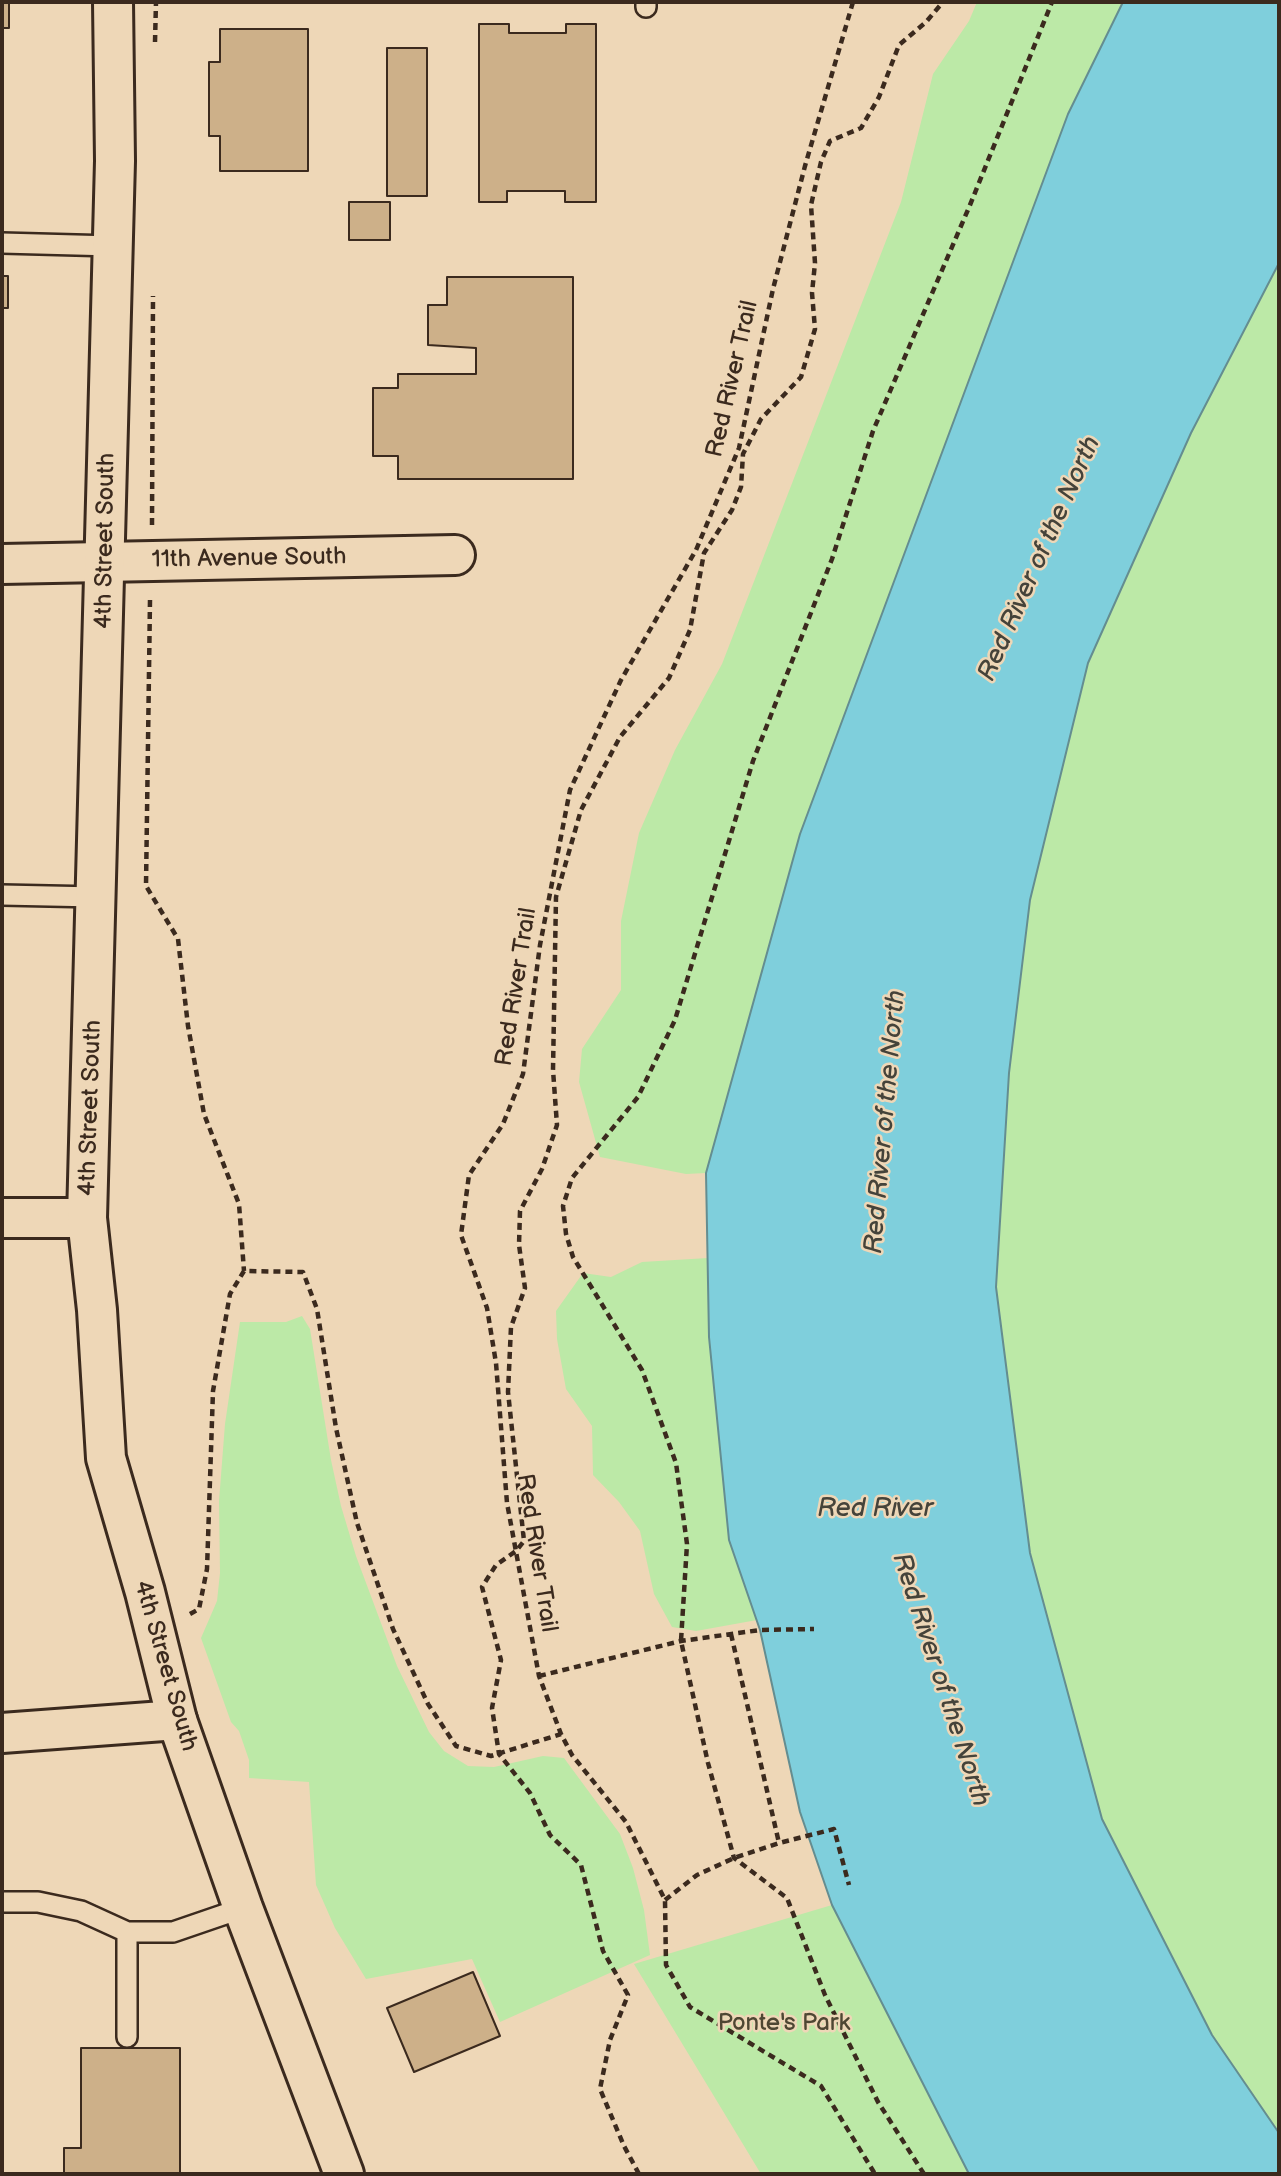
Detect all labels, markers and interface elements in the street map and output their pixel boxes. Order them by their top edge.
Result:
street label: Red River Trail [701,298,765,460]
water label: Red River of the North [972,432,1108,686]
street label: 4th Street South [90,453,122,629]
street label: 11th Avenue South [151,543,347,575]
street label: Red River Trail [490,906,544,1068]
water label: Red River of the North [859,989,913,1255]
street label: 4th Street South [74,1020,108,1196]
street label: Red River Trail [509,1472,563,1634]
water label: Red River [817,1493,933,1525]
water label: Red River of the North [884,1549,996,1811]
street label: 4th Street South [127,1577,203,1755]
park label: Ponte's Park [718,2010,850,2038]

